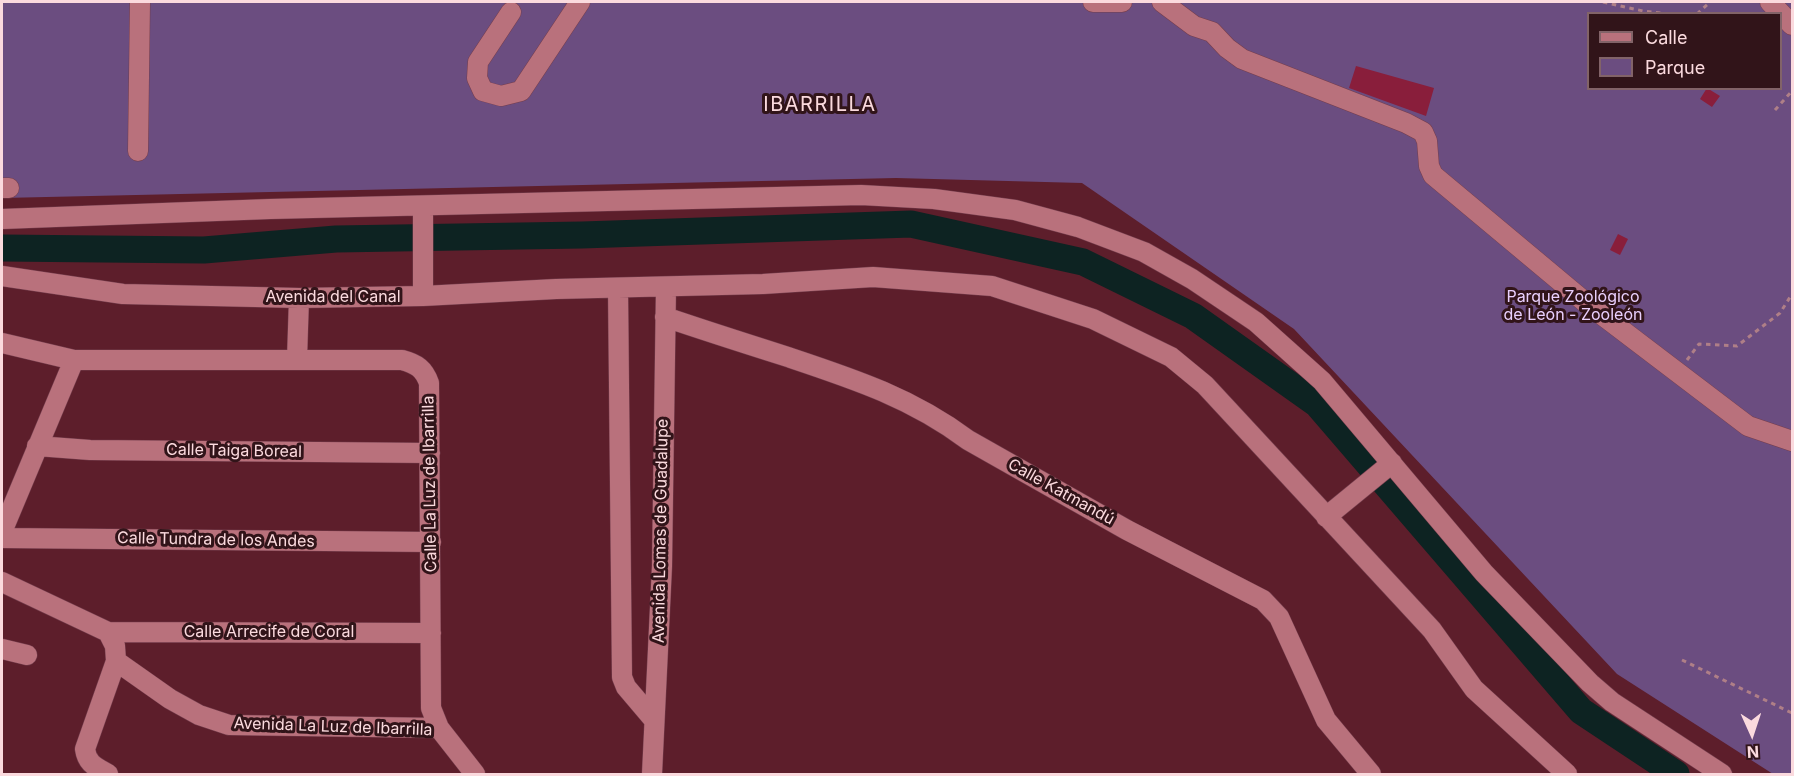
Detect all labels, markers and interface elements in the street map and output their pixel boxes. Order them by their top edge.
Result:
legend [1587,12,1782,90]
text: Calle [1645,27,1687,48]
text: Parque [1645,57,1705,78]
district label: IBARRILLA [763,93,877,117]
street label: Avenida del Canal [265,287,401,307]
park label: Parque Zoológico de León - Zooleón [1504,287,1642,325]
street label: Calle La Luz de Ibarrilla [419,396,441,572]
street label: Avenida Lomas de Guadalupe [649,419,673,643]
street label: Calle Taiga Boreal [166,440,302,462]
street label: Calle Katmandú [1004,455,1118,529]
street label: Calle Tundra de los Andes [117,529,315,551]
street label: Calle Arrecife de Coral [184,622,354,642]
north arrow [1722,704,1782,764]
street label: Avenida La Luz de Ibarrilla [233,714,433,740]
text: N [1746,742,1760,762]

